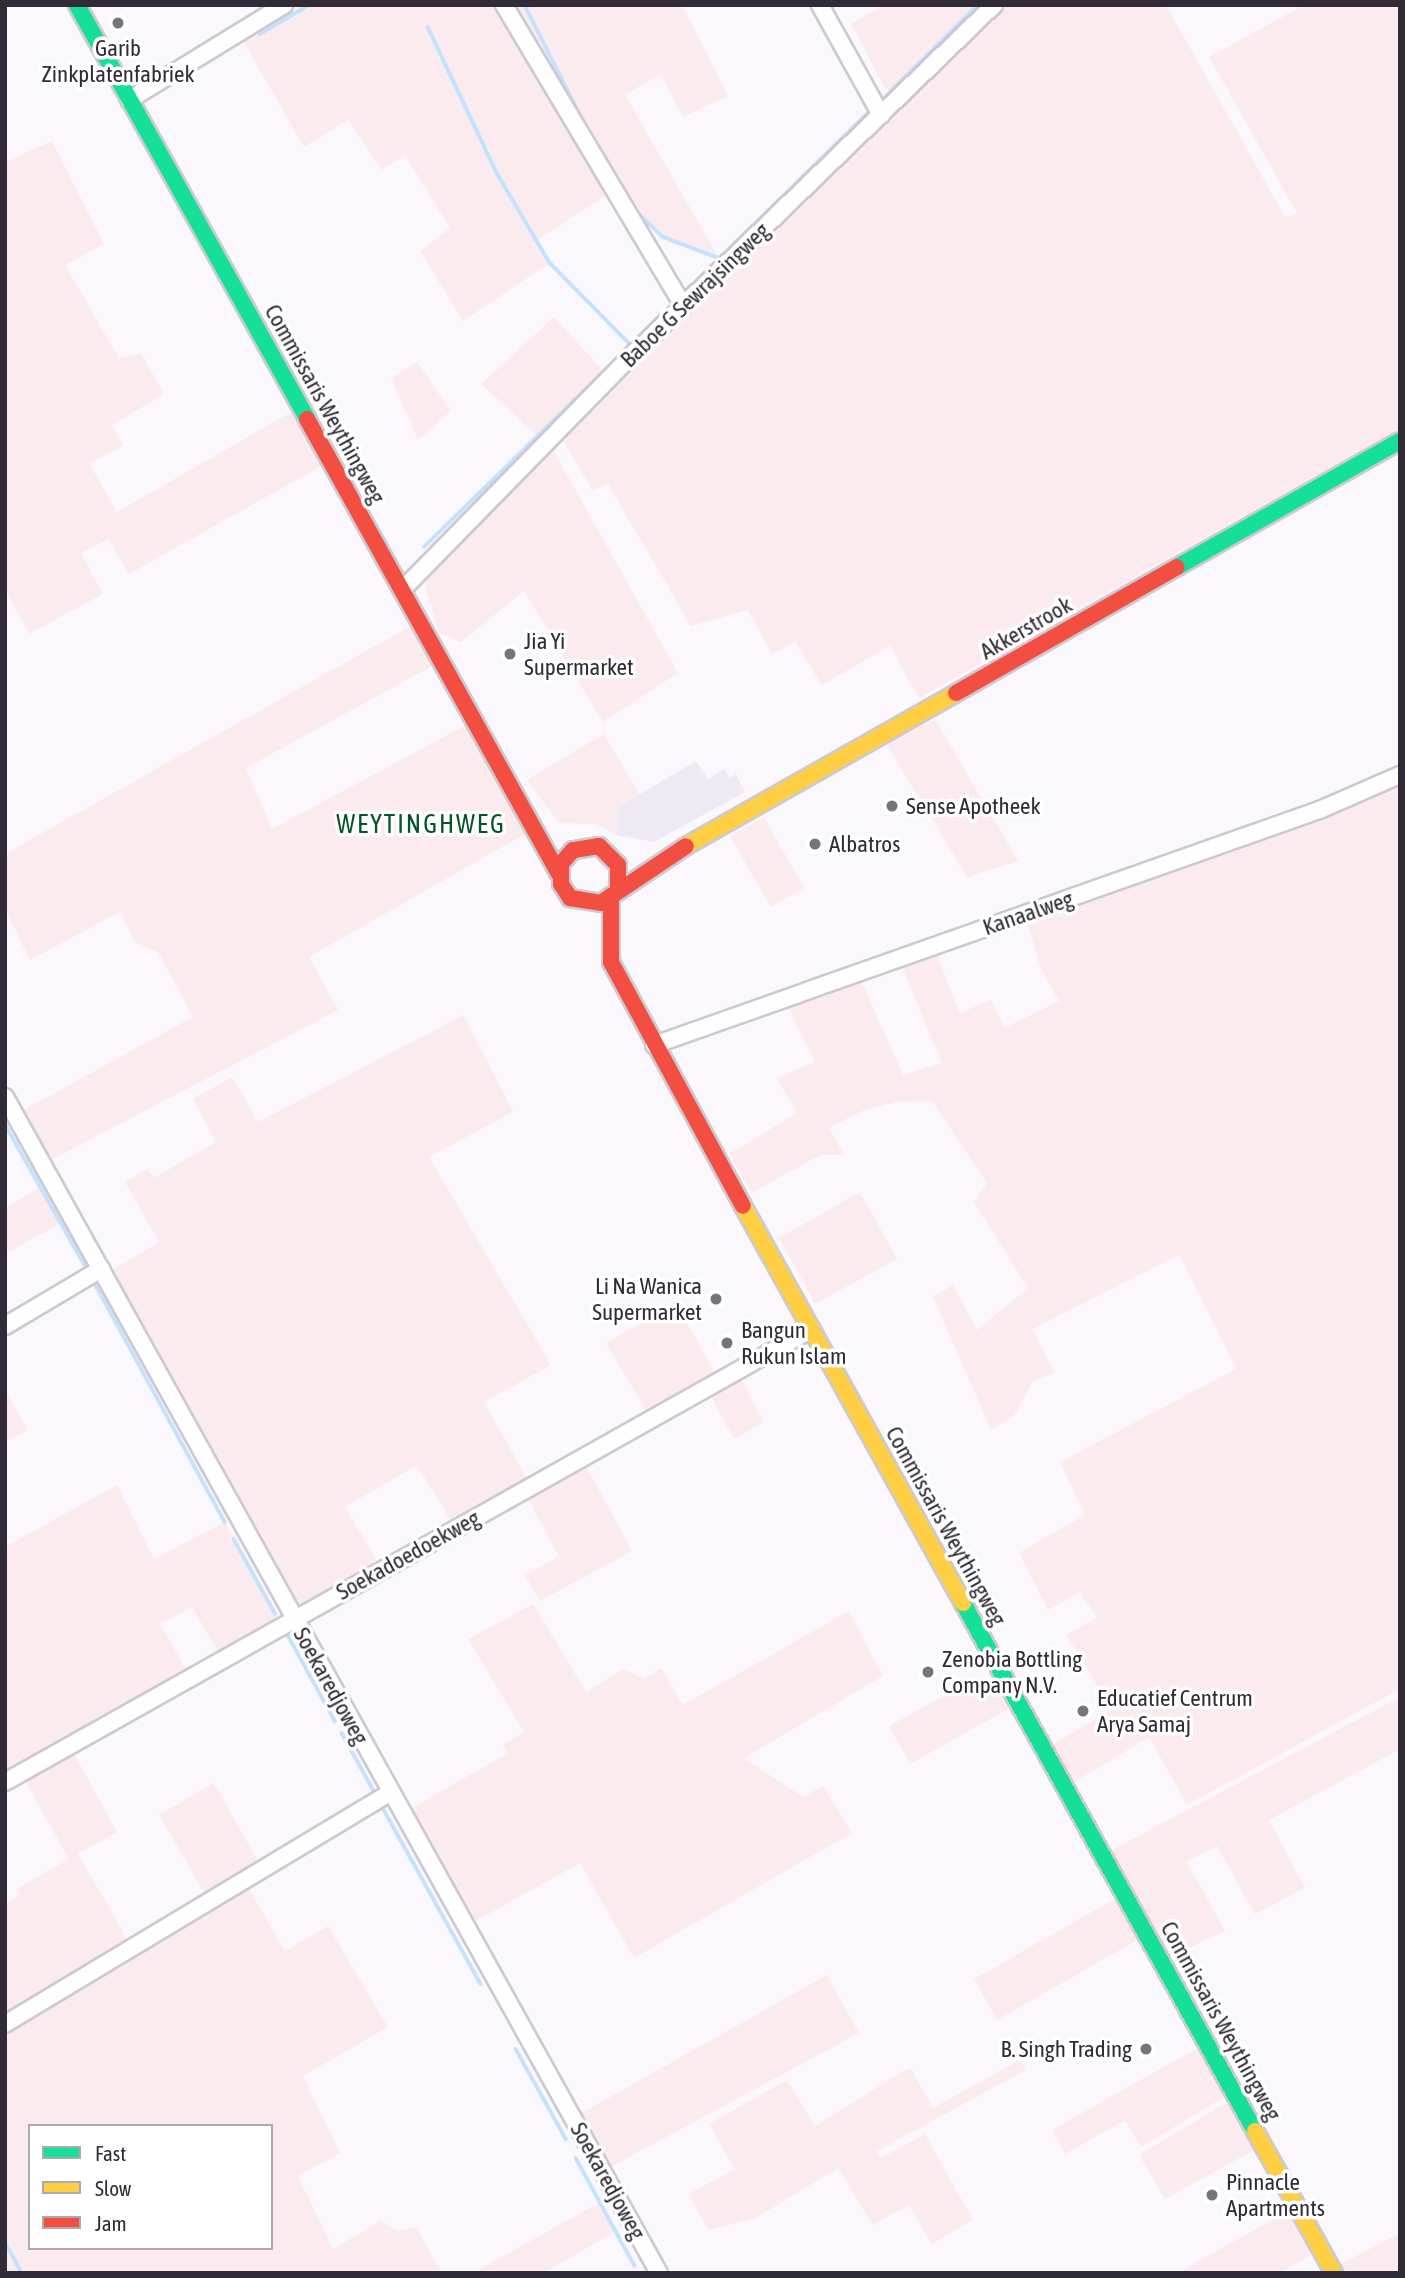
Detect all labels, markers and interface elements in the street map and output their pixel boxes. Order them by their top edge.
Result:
marker: Garib Zinkplatenfabriek [110,15,126,31]
place label: Garib Zinkplatenfabriek [41,34,195,88]
street label: Baboe G Sewrajsingweg [615,217,775,373]
street label: Commissaris Weythingweg [259,300,391,508]
street label: Akkerstrook [975,591,1077,665]
place label: Jia Yi Supermarket [524,627,634,681]
marker: Jia Yi Supermarket [502,646,518,662]
place label: Sense Apotheek [906,792,1041,820]
marker: Sense Apotheek [884,798,900,814]
district label: WEYTINGHWEG [338,809,504,841]
place label: Albatros [829,830,900,858]
marker: Albatros [807,836,823,852]
street label: Kanaalweg [979,885,1077,941]
place label: Li Na Wanica Supermarket [592,1272,702,1326]
marker: Li Na Wanica Supermarket [708,1291,724,1307]
place label: Bangun Rukun Islam [741,1316,846,1370]
marker: Bangun Rukun Islam [719,1335,735,1351]
street label: Commissaris Weythingweg [880,1422,1012,1630]
street label: Soekadoedoekweg [331,1504,485,1606]
street label: Soekaredjoweg [288,1623,374,1749]
place label: Zenobia Bottling Company N.V. [942,1645,1082,1699]
marker: Zenobia Bottling Company N.V. [920,1664,936,1680]
place label: Educatief Centrum Arya Samaj [1097,1684,1253,1738]
marker: Educatief Centrum Arya Samaj [1075,1703,1091,1719]
street label: Commissaris Weythingweg [1155,1917,1287,2125]
place label: B. Singh Trading [1001,2035,1132,2063]
marker: B. Singh Trading [1138,2041,1154,2057]
street label: Soekaredjoweg [565,2118,651,2244]
legend [28,2124,273,2250]
text: Fast [95,2141,126,2165]
place label: Pinnacle Apartments [1226,2168,1325,2222]
text: Slow [95,2176,131,2200]
marker: Pinnacle Apartments [1204,2187,1220,2203]
text: Jam [95,2211,127,2235]

